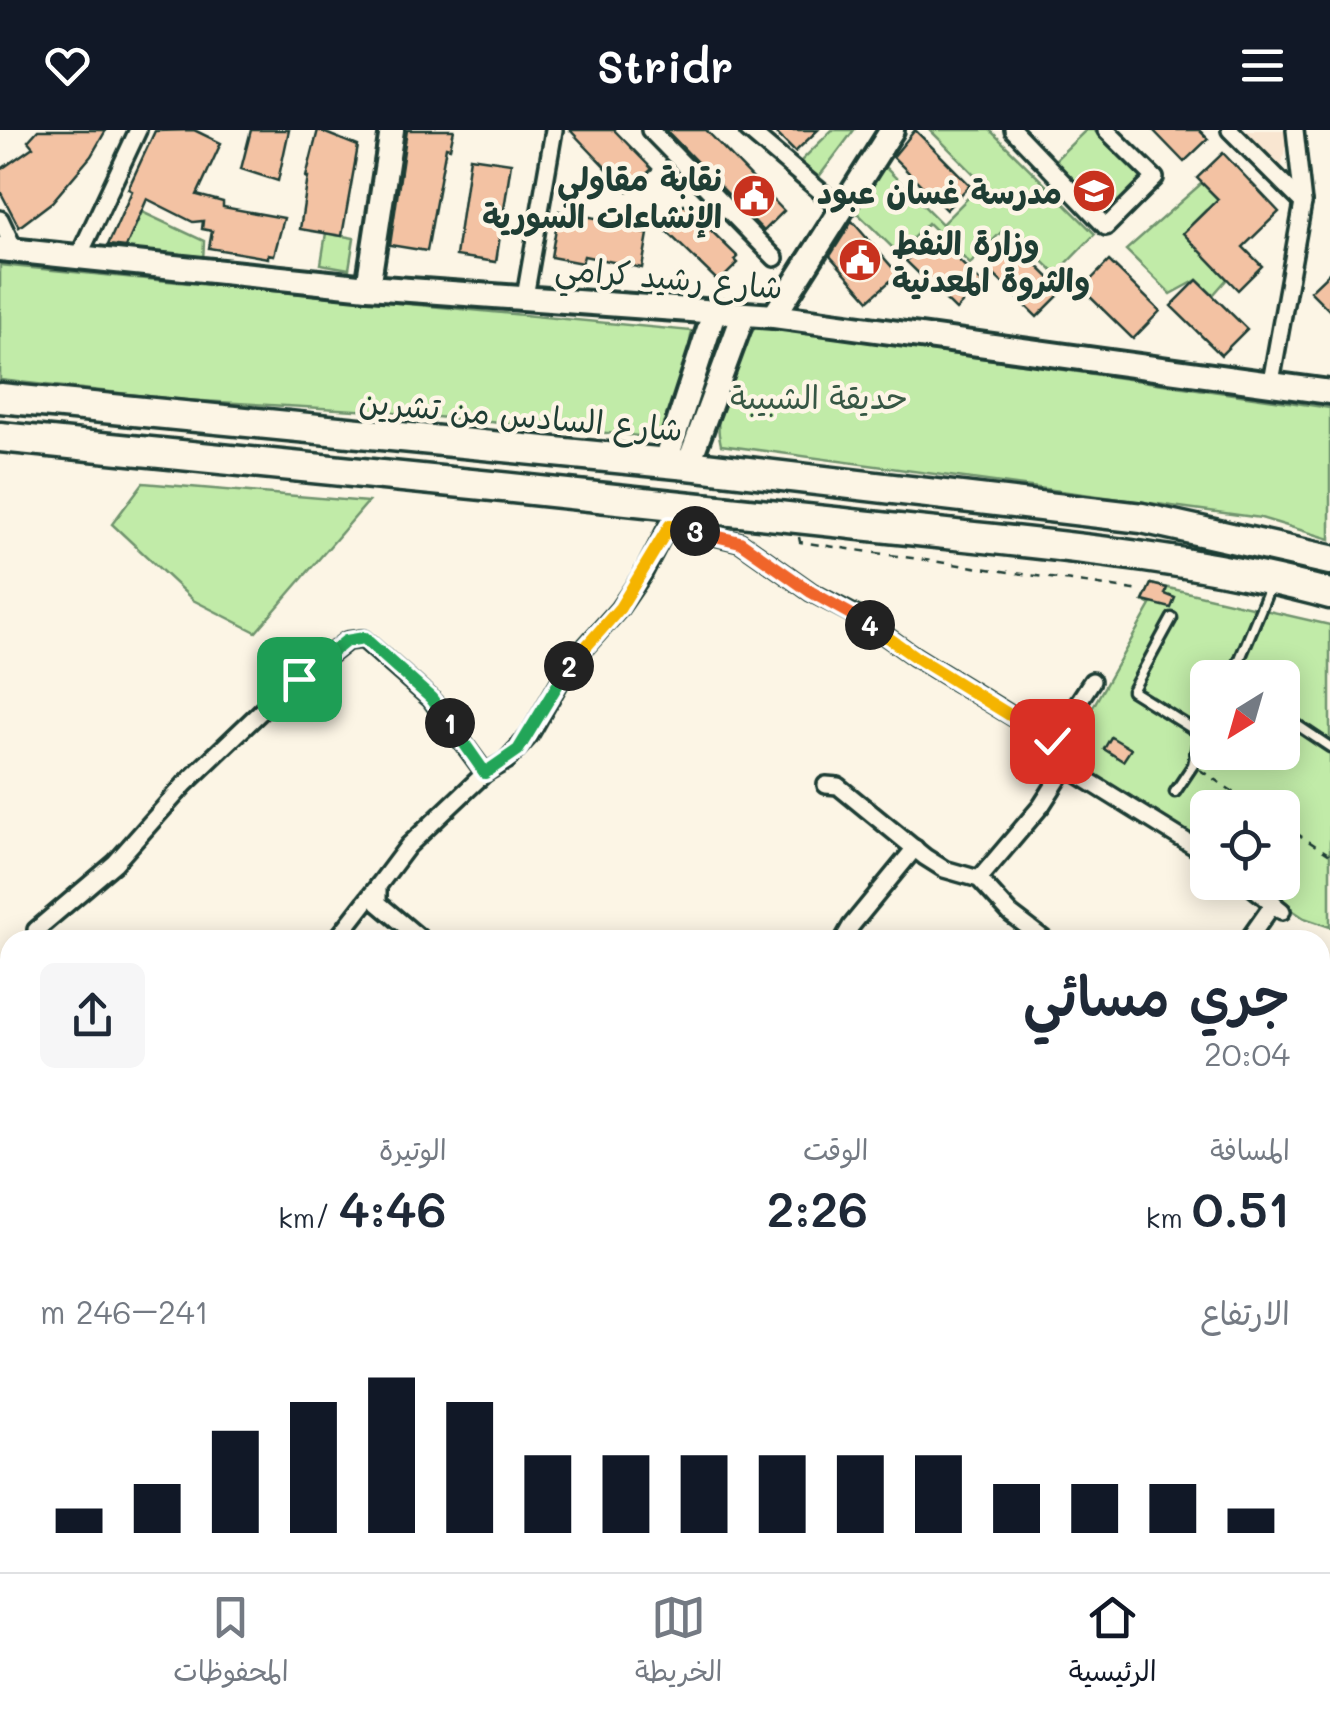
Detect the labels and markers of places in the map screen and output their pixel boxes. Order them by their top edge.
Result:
place label: نقابة مقاولي الإنشاءات السورية [482,157,722,239]
school or university icon: مدرسة غسان عبود [1071,168,1117,214]
place label: مدرسة غسان عبود [817,170,1062,213]
public building icon: نقابة مقاولي الإنشاءات السورية [731,173,777,219]
place label: وزارة النفط والثروة المعدنية [892,221,1090,302]
public building icon: وزارة النفط والثروة المعدنية [837,237,883,283]
pin: 3 [670,506,720,556]
pin: 4 [845,600,895,650]
pin [257,637,342,722]
pin: 2 [544,641,594,691]
pin: 1 [425,698,475,748]
pin [1010,699,1095,784]

